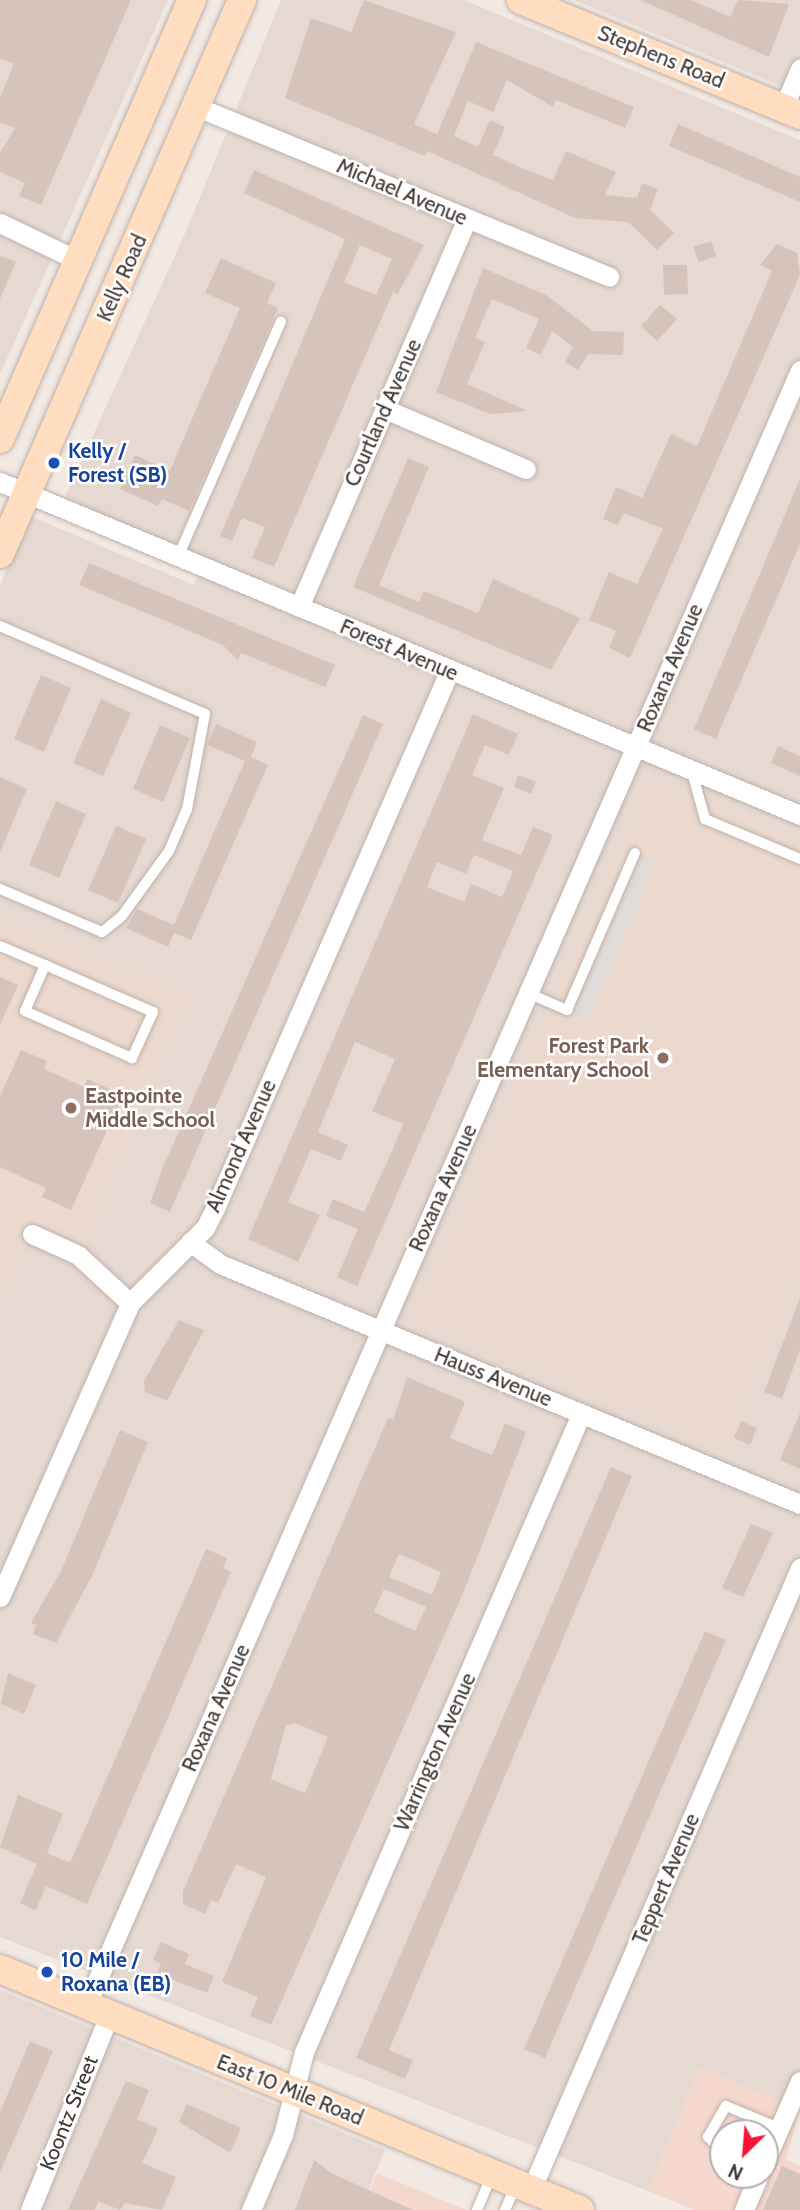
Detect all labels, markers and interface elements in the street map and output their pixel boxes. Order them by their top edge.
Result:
street label: Stephens Road [594,20,728,94]
street label: Michael Avenue [333,153,471,231]
street label: Kelly Road [92,231,152,325]
street label: Courtland Avenue [339,335,427,491]
place label: Kelly / Forest (SB) [68,438,167,488]
marker: Kelly / Forest (SB) [46,455,62,471]
street label: Roxana Avenue [632,600,708,736]
street label: Forest Avenue [336,614,462,686]
place label: Forest Park Elementary School [477,1033,649,1083]
marker: Forest Park Elementary School [655,1050,671,1066]
street label: Almond Avenue [201,1076,281,1216]
place label: Eastpointe Middle School [85,1083,215,1133]
marker: Eastpointe Middle School [63,1100,79,1116]
street label: Roxana Avenue [404,1121,482,1255]
street label: Hauss Avenue [431,1342,555,1412]
street label: Roxana Avenue [177,1641,255,1775]
street label: Warrington Avenue [389,1669,481,1835]
street label: Teppert Avenue [627,1810,705,1948]
place label: 10 Mile / Roxana (EB) [61,1947,171,1997]
marker: 10 Mile / Roxana (EB) [39,1964,55,1980]
street label: East 10 Mile Road [213,2049,367,2131]
street label: Koontz Street [35,2052,103,2174]
north arrow [709,2119,779,2189]
text: N [725,2158,747,2185]

